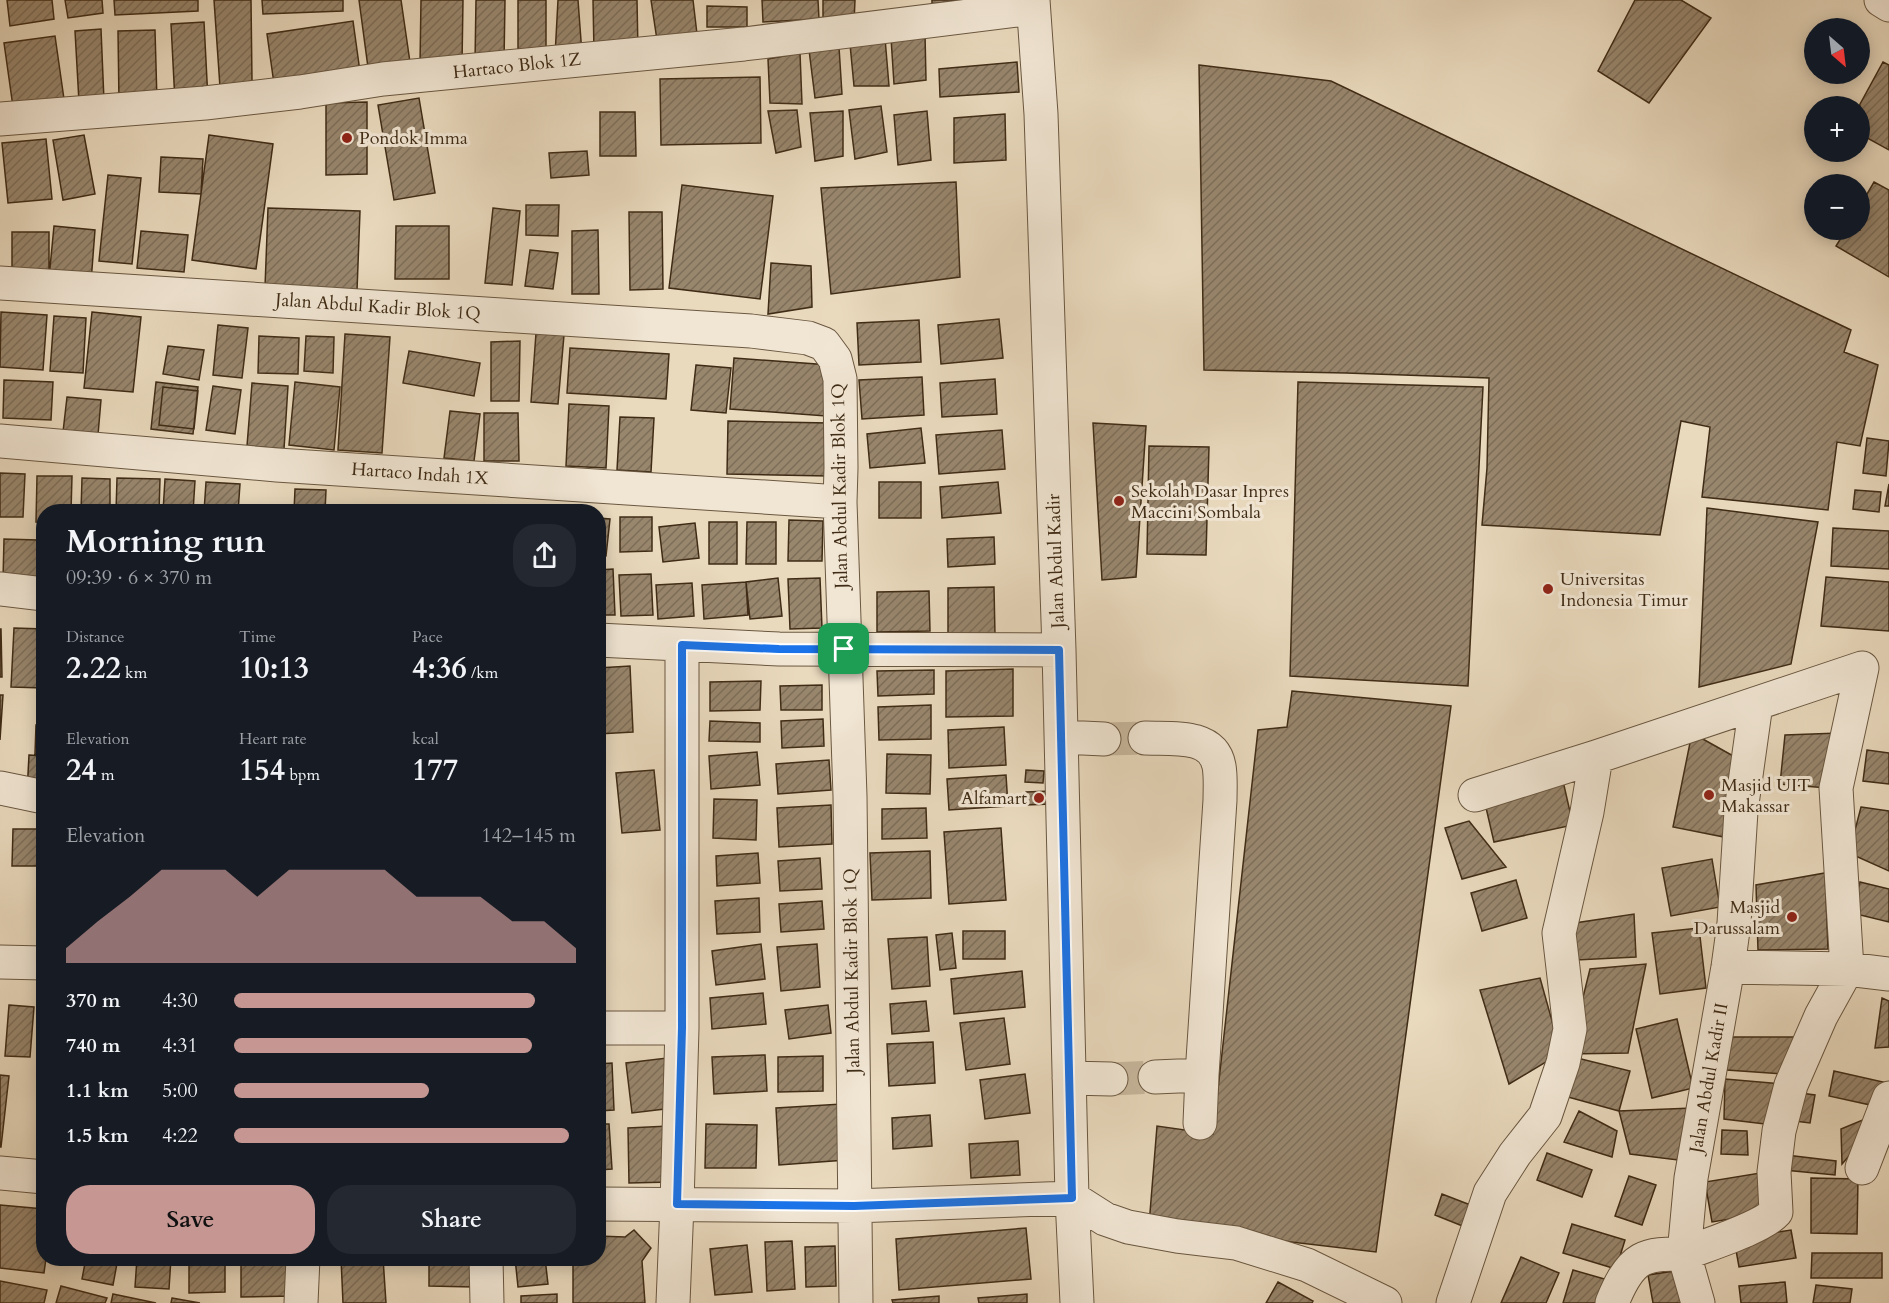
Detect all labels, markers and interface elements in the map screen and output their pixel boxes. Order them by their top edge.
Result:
north arrow [1804,18,1870,84]
map controls [1804,18,1870,240]
street label: Hartaco Blok 1Z [452,47,582,85]
button: + [1804,96,1870,162]
place label: Pondok Imma [359,126,468,151]
marker: Pondok Imma [340,131,354,145]
button: − [1804,174,1870,240]
street label: Jalan Abdul Kadir Blok 1Q [272,287,481,327]
street label: Jalan Abdul Kadir Blok 1Q [826,383,854,592]
street label: Hartaco Indah 1X [351,457,490,491]
place label: Sekolah Dasar Inpres Maccini Sombala [1131,479,1289,525]
street label: Jalan Abdul Kadir [1041,493,1071,632]
marker: Sekolah Dasar Inpres Maccini Sombala [1112,494,1126,508]
text: Morning run [66,519,266,564]
button: share [513,524,576,587]
text: 09:39 · 6 × 370 m [66,564,212,591]
place label: Universitas Indonesia Timur [1560,567,1688,613]
marker: Universitas Indonesia Timur [1541,582,1555,596]
pin [818,623,869,674]
text: Distance [66,626,124,648]
text: Time [239,626,276,648]
text: Pace [412,626,443,648]
icon: arrive [827,632,860,665]
text: 2.22 [66,648,121,689]
text: 10:13 [239,648,309,689]
text: 4:36 [412,648,467,689]
text: km [121,662,147,684]
text: /km [467,662,498,684]
text: Elevation [66,728,130,750]
text: Heart rate [239,728,307,750]
text: kcal [412,728,439,750]
text: 24 [66,750,97,791]
text: 154 [239,750,285,791]
text: 177 [412,750,458,791]
text: m [97,764,115,786]
text: bpm [285,764,320,786]
place label: Masjid UIT Makassar [1721,773,1810,819]
place label: Alfamart [961,786,1027,811]
marker: Masjid UIT Makassar [1702,788,1716,802]
marker: Alfamart [1032,791,1046,805]
text: Elevation [66,822,145,849]
text: 142–145 m [481,822,576,849]
street label: Jalan Abdul Kadir Blok 1Q [838,868,866,1077]
place label: Masjid Darussalam [1694,895,1781,941]
marker: Masjid Darussalam [1785,910,1799,924]
text: 370 m [66,987,121,1014]
text: 4:30 [162,987,198,1014]
street label: Jalan Abdul Kadir II [1683,1001,1735,1158]
text: 740 m [66,1032,121,1059]
text: 4:31 [162,1032,198,1059]
text: 1.1 km [66,1077,129,1104]
text: 5:00 [162,1077,198,1104]
text: 1.5 km [66,1122,129,1149]
text: 4:22 [162,1122,198,1149]
button: Save [66,1185,315,1254]
button: Share [327,1185,576,1254]

